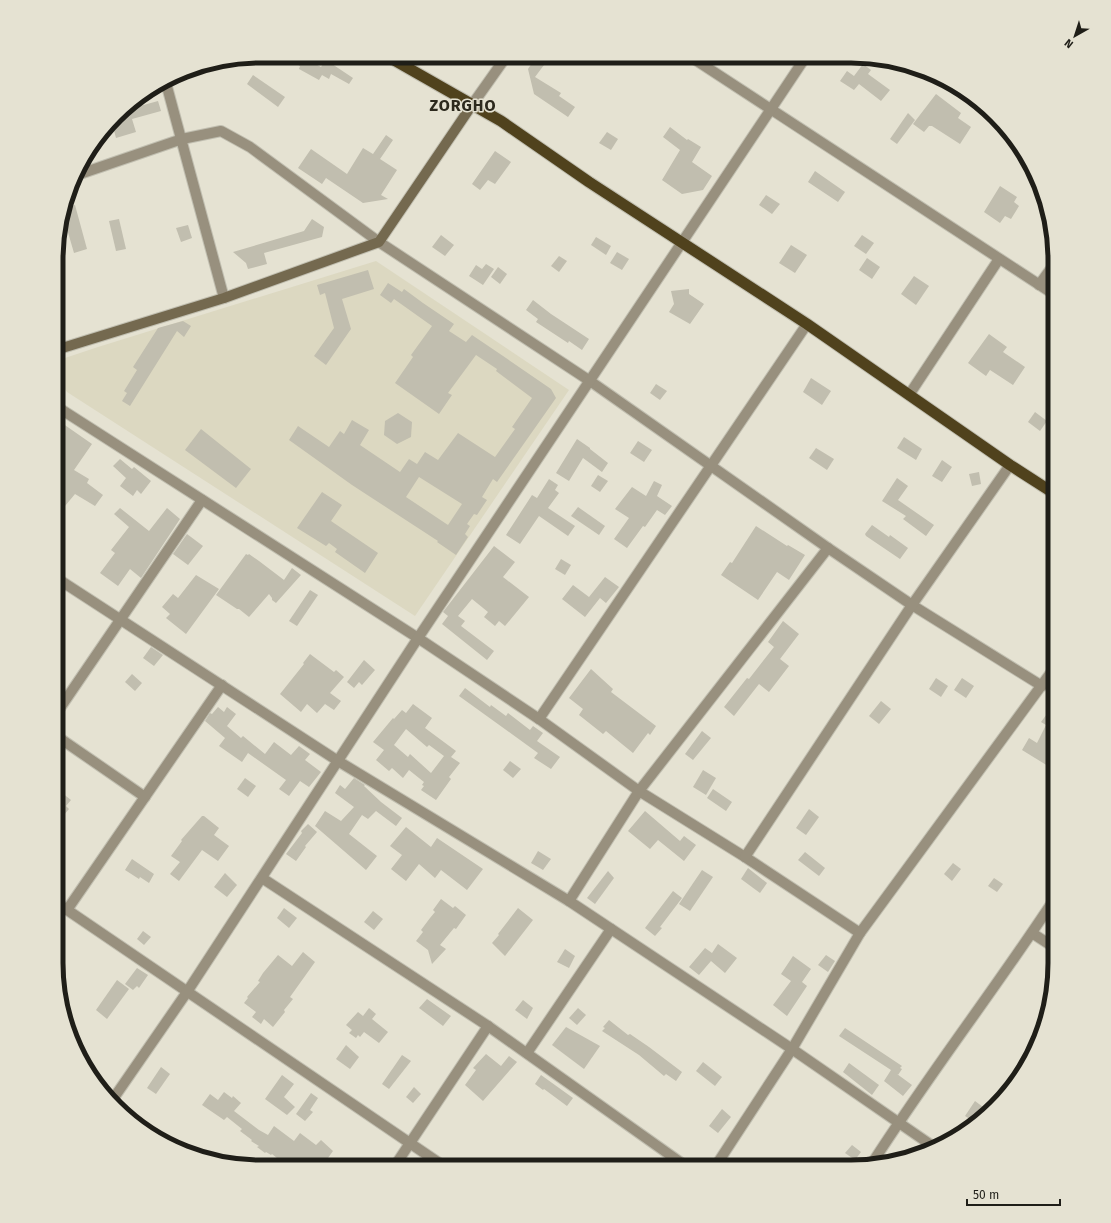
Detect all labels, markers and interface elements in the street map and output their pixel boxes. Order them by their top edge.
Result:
north arrow [1055,16,1095,56]
text: N [1062,36,1076,51]
district label: ZORGHO [429,96,497,115]
scale bar [967,1181,1060,1207]
text: 50 m [973,1188,999,1202]

